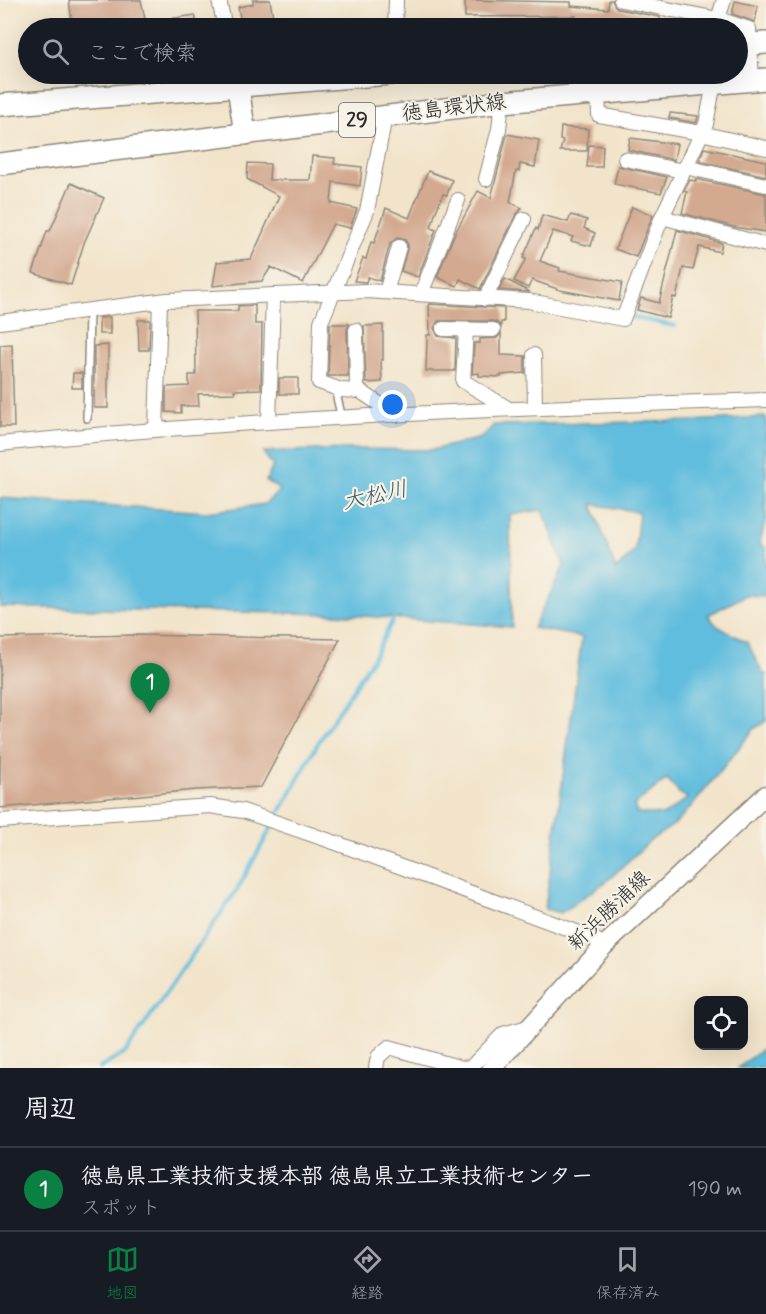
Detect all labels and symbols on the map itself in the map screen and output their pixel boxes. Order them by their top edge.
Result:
street label: 徳島環状線 [400,88,508,128]
road number: 29 [339,103,375,137]
your location [378,390,407,419]
water label: 大松川 [340,475,410,517]
pin: 1 [130,664,170,713]
street label: 新浜勝浦線 [562,864,656,958]

